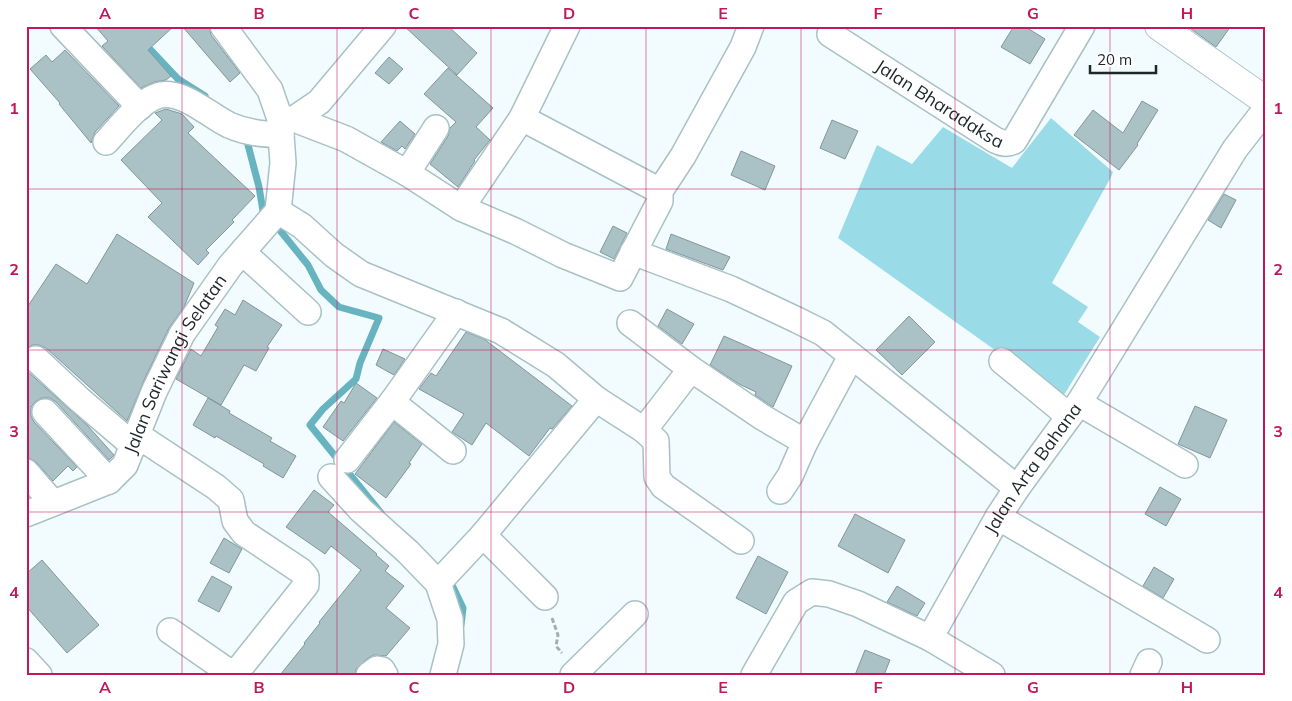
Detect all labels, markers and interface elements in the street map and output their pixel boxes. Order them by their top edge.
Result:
text: A [99,3,111,23]
text: B [253,3,265,23]
text: C [409,3,420,23]
text: D [563,3,575,23]
text: E [718,3,728,23]
text: F [873,3,883,23]
text: G [1027,3,1039,23]
text: H [1181,3,1193,23]
scale bar [1090,42,1156,74]
text: 20 m [1097,50,1132,69]
street label: Jalan Bharadaksa [871,54,1007,153]
text: 1 [9,98,19,118]
text: 1 [1273,98,1283,118]
text: 2 [9,259,19,279]
text: 2 [1273,259,1283,279]
street label: Jalan Sariwangi Selatan [119,270,232,457]
street label: Jalan Arta Bahana [979,398,1086,538]
text: 3 [9,421,19,441]
text: 3 [1273,421,1283,441]
text: 4 [9,582,19,602]
text: 4 [1273,582,1283,602]
text: A [99,677,111,697]
text: B [253,677,265,697]
text: C [409,677,420,697]
text: D [563,677,575,697]
text: E [718,677,728,697]
text: F [873,677,883,697]
text: G [1027,677,1039,697]
text: H [1181,677,1193,697]

